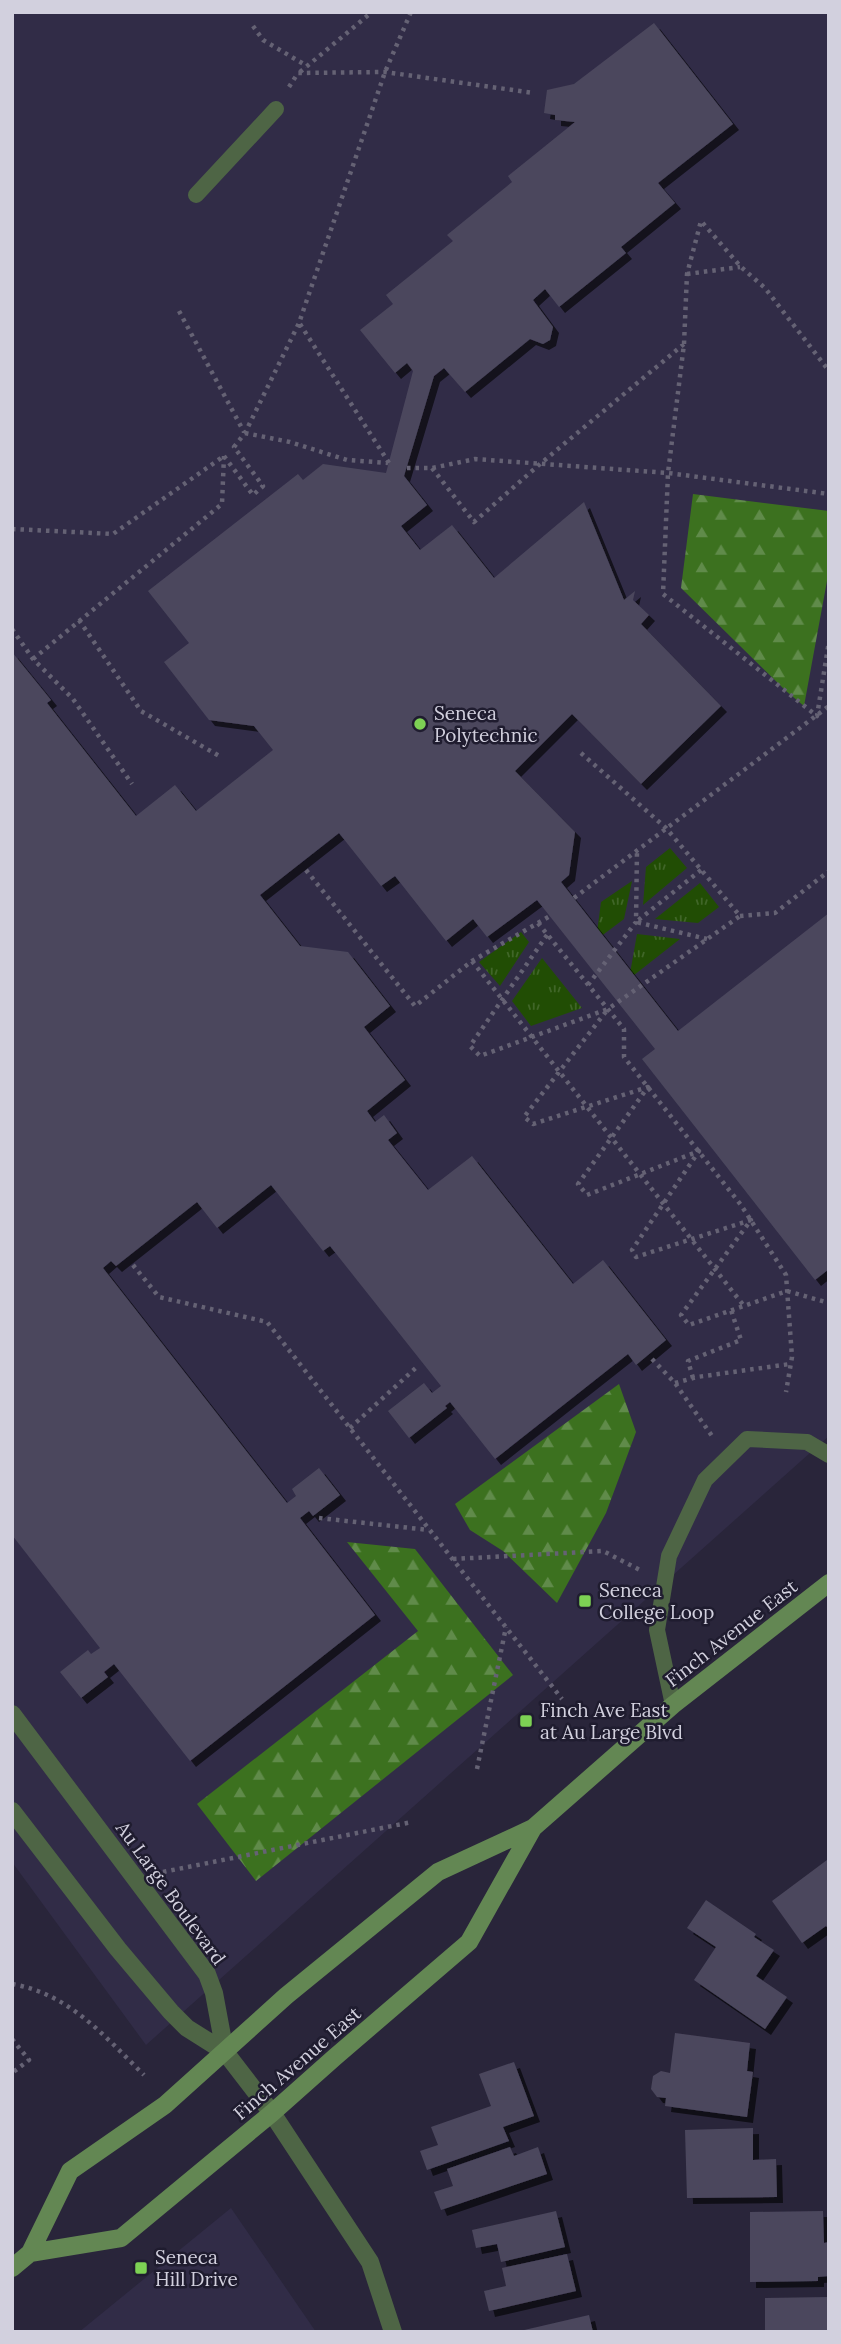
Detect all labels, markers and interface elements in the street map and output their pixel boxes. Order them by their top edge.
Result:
place label: Seneca Polytechnic [434,701,538,747]
marker: Seneca Polytechnic [412,716,428,732]
street label: Finch Avenue East [660,1574,802,1692]
place label: Seneca College Loop [599,1578,714,1624]
marker: Seneca College Loop [577,1593,593,1609]
place label: Finch Ave East at Au Large Blvd [540,1698,683,1744]
marker: Finch Ave East at Au Large Blvd [518,1713,534,1729]
street label: Au Large Boulevard [110,1816,231,1969]
street label: Finch Avenue East [228,2001,366,2125]
place label: Seneca Hill Drive [155,2245,238,2291]
marker: Seneca Hill Drive [133,2260,149,2276]

